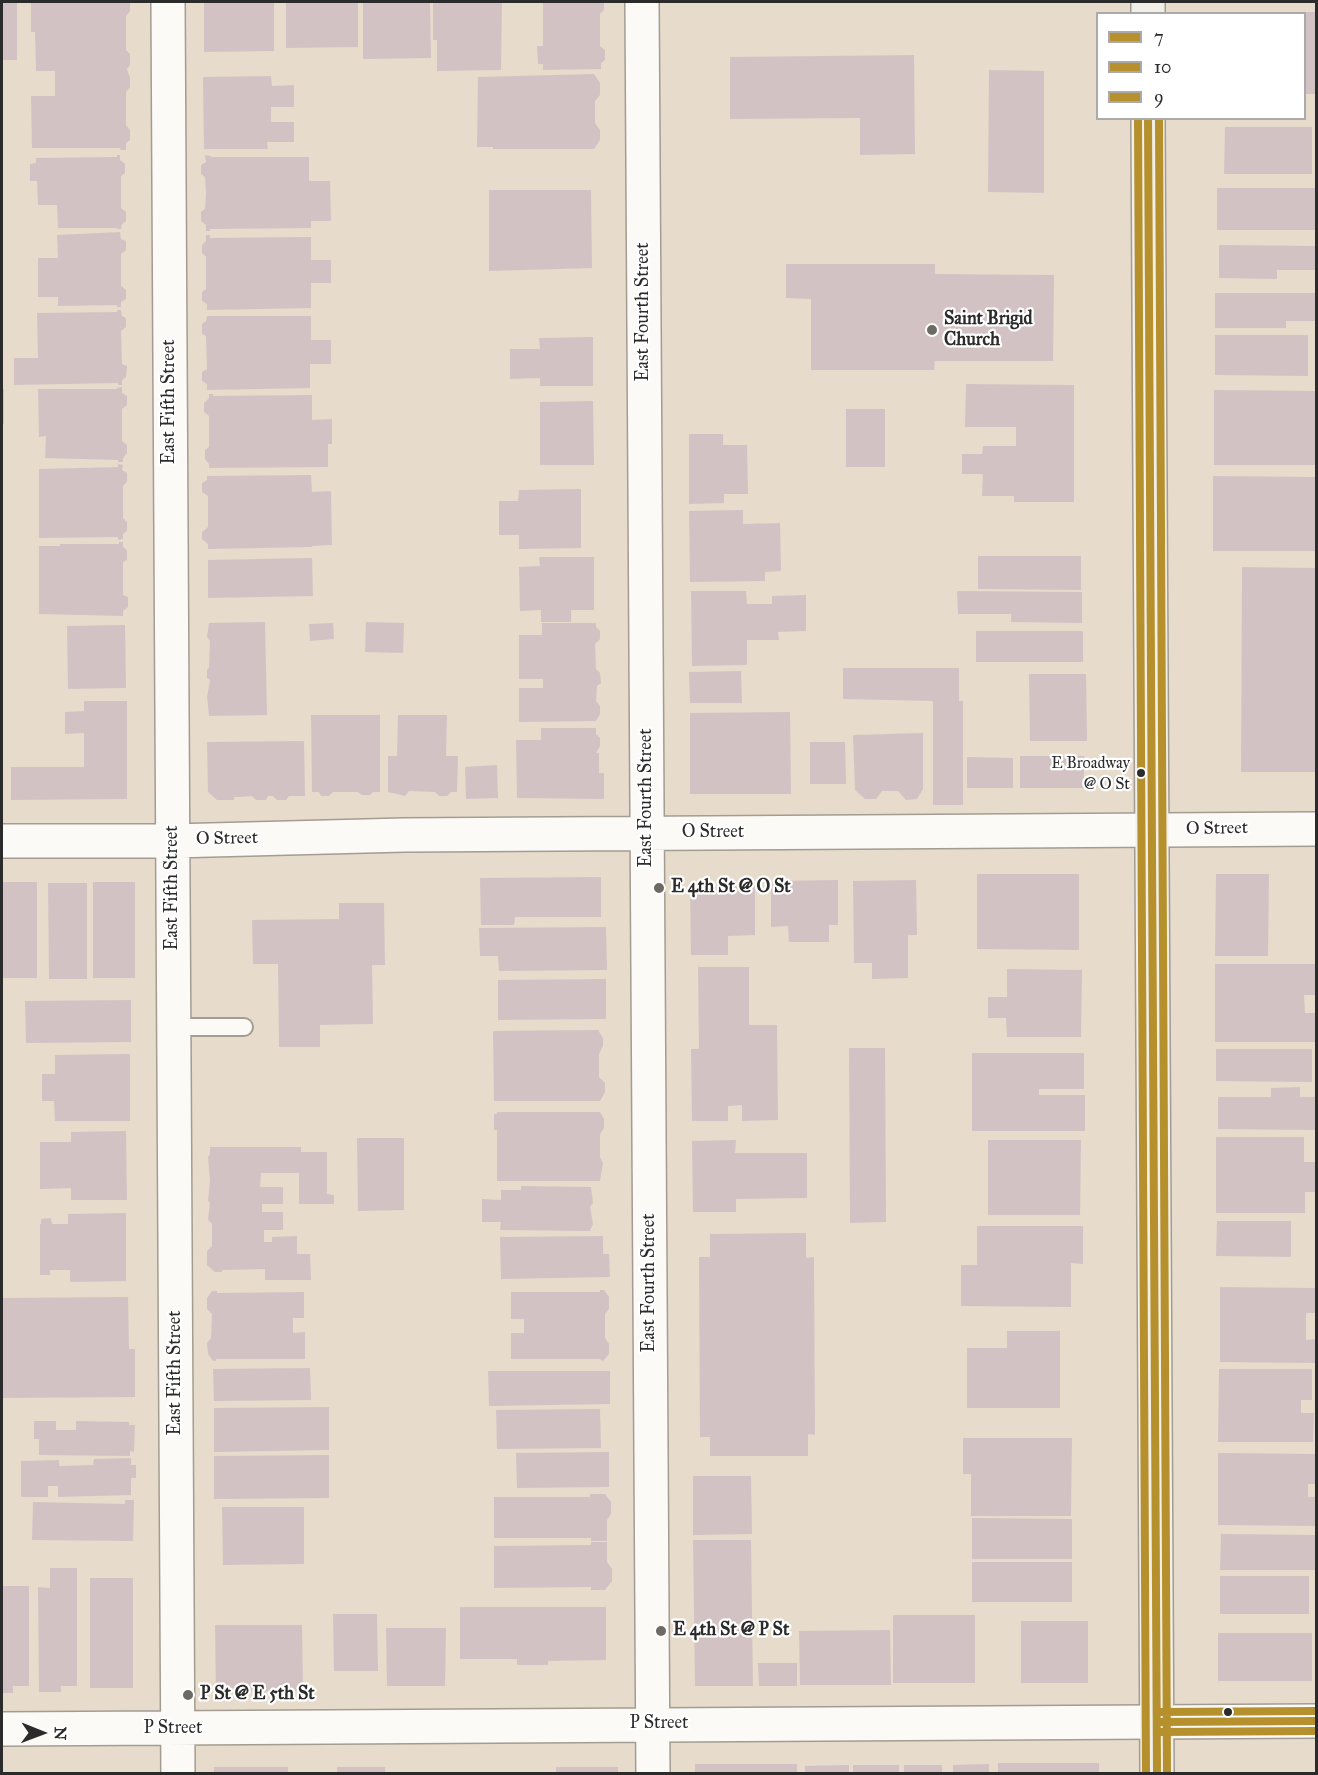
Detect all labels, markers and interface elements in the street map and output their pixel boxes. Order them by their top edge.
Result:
legend [1096,12,1306,120]
text: 7 [1154,26,1164,48]
text: 10 [1154,56,1172,78]
text: 9 [1154,86,1164,108]
street label: East Fourth Street [633,242,655,382]
place label: Saint Brigid Church [944,309,1033,352]
marker: Saint Brigid Church [925,323,939,337]
street label: East Fifth Street [159,339,181,465]
street label: East Fourth Street [636,728,658,868]
place label: E Broadway @ O St [1051,754,1130,792]
marker: E Broadway @ O St [1135,767,1147,779]
street label: O Street [1186,818,1248,840]
street label: O Street [682,822,744,844]
street label: East Fifth Street [162,825,184,951]
street label: O Street [196,828,258,850]
place label: E 4th St @ O St [671,877,791,899]
marker: E 4th St @ O St [652,881,666,895]
street label: East Fourth Street [639,1213,661,1353]
street label: East Fifth Street [165,1310,187,1436]
place label: E 4th St @ P St [673,1620,789,1642]
marker: E 4th St @ P St [654,1624,668,1638]
place label: P St @ E 5th St [200,1684,315,1706]
marker: P St @ E 5th St [181,1688,195,1702]
north arrow [12,1703,72,1763]
unlabelled marker [1222,1706,1234,1718]
street label: P Street [630,1713,688,1735]
street label: P Street [144,1718,202,1740]
text: N [51,1726,70,1740]

